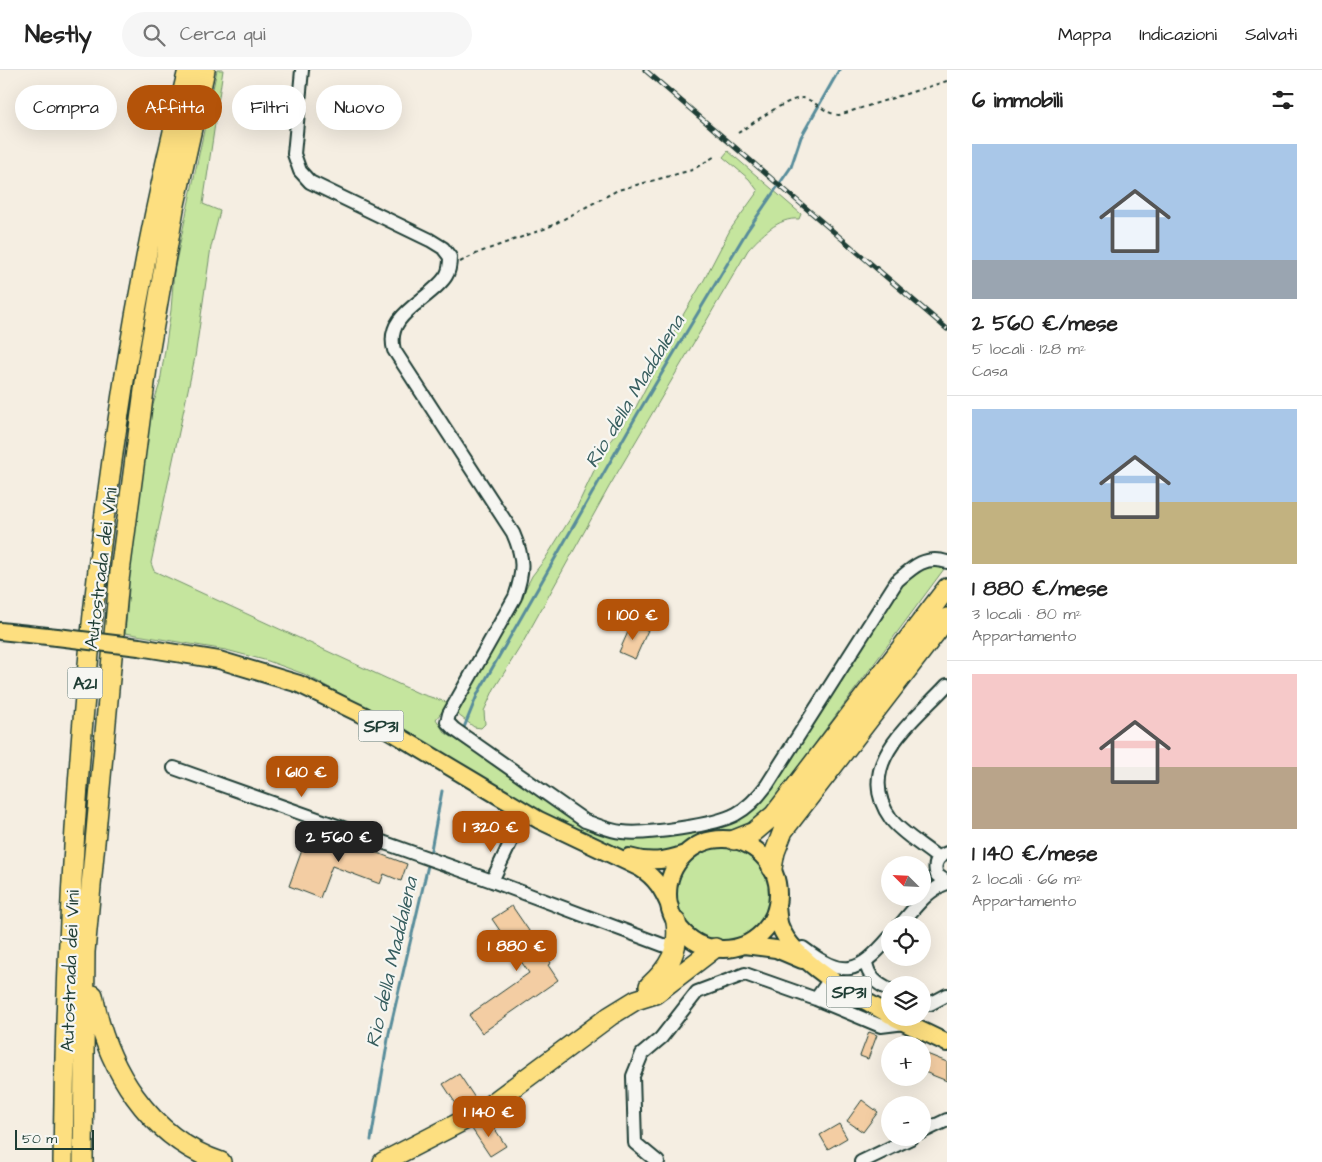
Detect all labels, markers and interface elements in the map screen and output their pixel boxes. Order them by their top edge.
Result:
search box [122,12,472,57]
text: Nestly [25,18,92,52]
icon: search [140,21,168,49]
text: Cerca qui [180,21,266,48]
text: Mappa [1058,22,1111,47]
text: Indicazioni [1139,22,1217,47]
text: Salvati [1245,22,1297,47]
chip: Compra [15,85,117,130]
chip: Affitta [127,85,222,130]
chip: Filtri [232,85,306,130]
chip: Nuovo [316,85,402,130]
text: 6 immobili [972,86,1063,115]
icon: filters [1269,86,1297,114]
icon: home [1090,176,1180,266]
water label: Rio della Maddalena [578,309,692,473]
text: 2 560 €/mese [972,309,1118,338]
text: 5 locali · 128 m² [972,338,1086,360]
text: Casa [972,360,1008,382]
icon: home [1090,442,1180,532]
street label: Autostrada dei Vini [78,486,125,650]
text: 1 880 €/mese [972,574,1108,603]
pin: 1 100 € [587,598,679,641]
text: 3 locali · 80 m² [972,603,1082,625]
text: 1 100 € [608,604,658,626]
text: Appartamento [972,625,1076,647]
road number: A21 [68,668,102,698]
icon: home [1090,707,1180,797]
road number: SP31 [358,710,404,741]
pin: 1 610 € [256,756,348,798]
text: 1 610 € [277,761,327,783]
pin: 1 320 € [445,810,537,853]
text: 1 320 € [464,816,518,838]
pin: 2 560 € [293,820,385,863]
text: 2 560 € [306,826,372,848]
text: 1 140 €/mese [972,839,1098,868]
north arrow [881,856,931,906]
map controls [881,856,931,1146]
text: 2 locali · 66 m² [972,868,1082,890]
water label: Rio della Maddalena [359,874,425,1050]
street label: Autostrada dei Vini [54,889,87,1053]
text: Appartamento [972,890,1076,912]
button: locate [881,916,931,966]
pin: 1 880 € [471,930,563,972]
text: 1 880 € [488,935,546,957]
road number: SP31 [826,976,872,1008]
button: layers [881,976,931,1026]
button: + [881,1036,931,1086]
pin: 1 140 € [443,1096,535,1138]
button: − [881,1096,931,1146]
text: 1 140 € [464,1101,514,1123]
scale bar [15,1127,94,1150]
text: 50 m [22,1129,57,1149]

